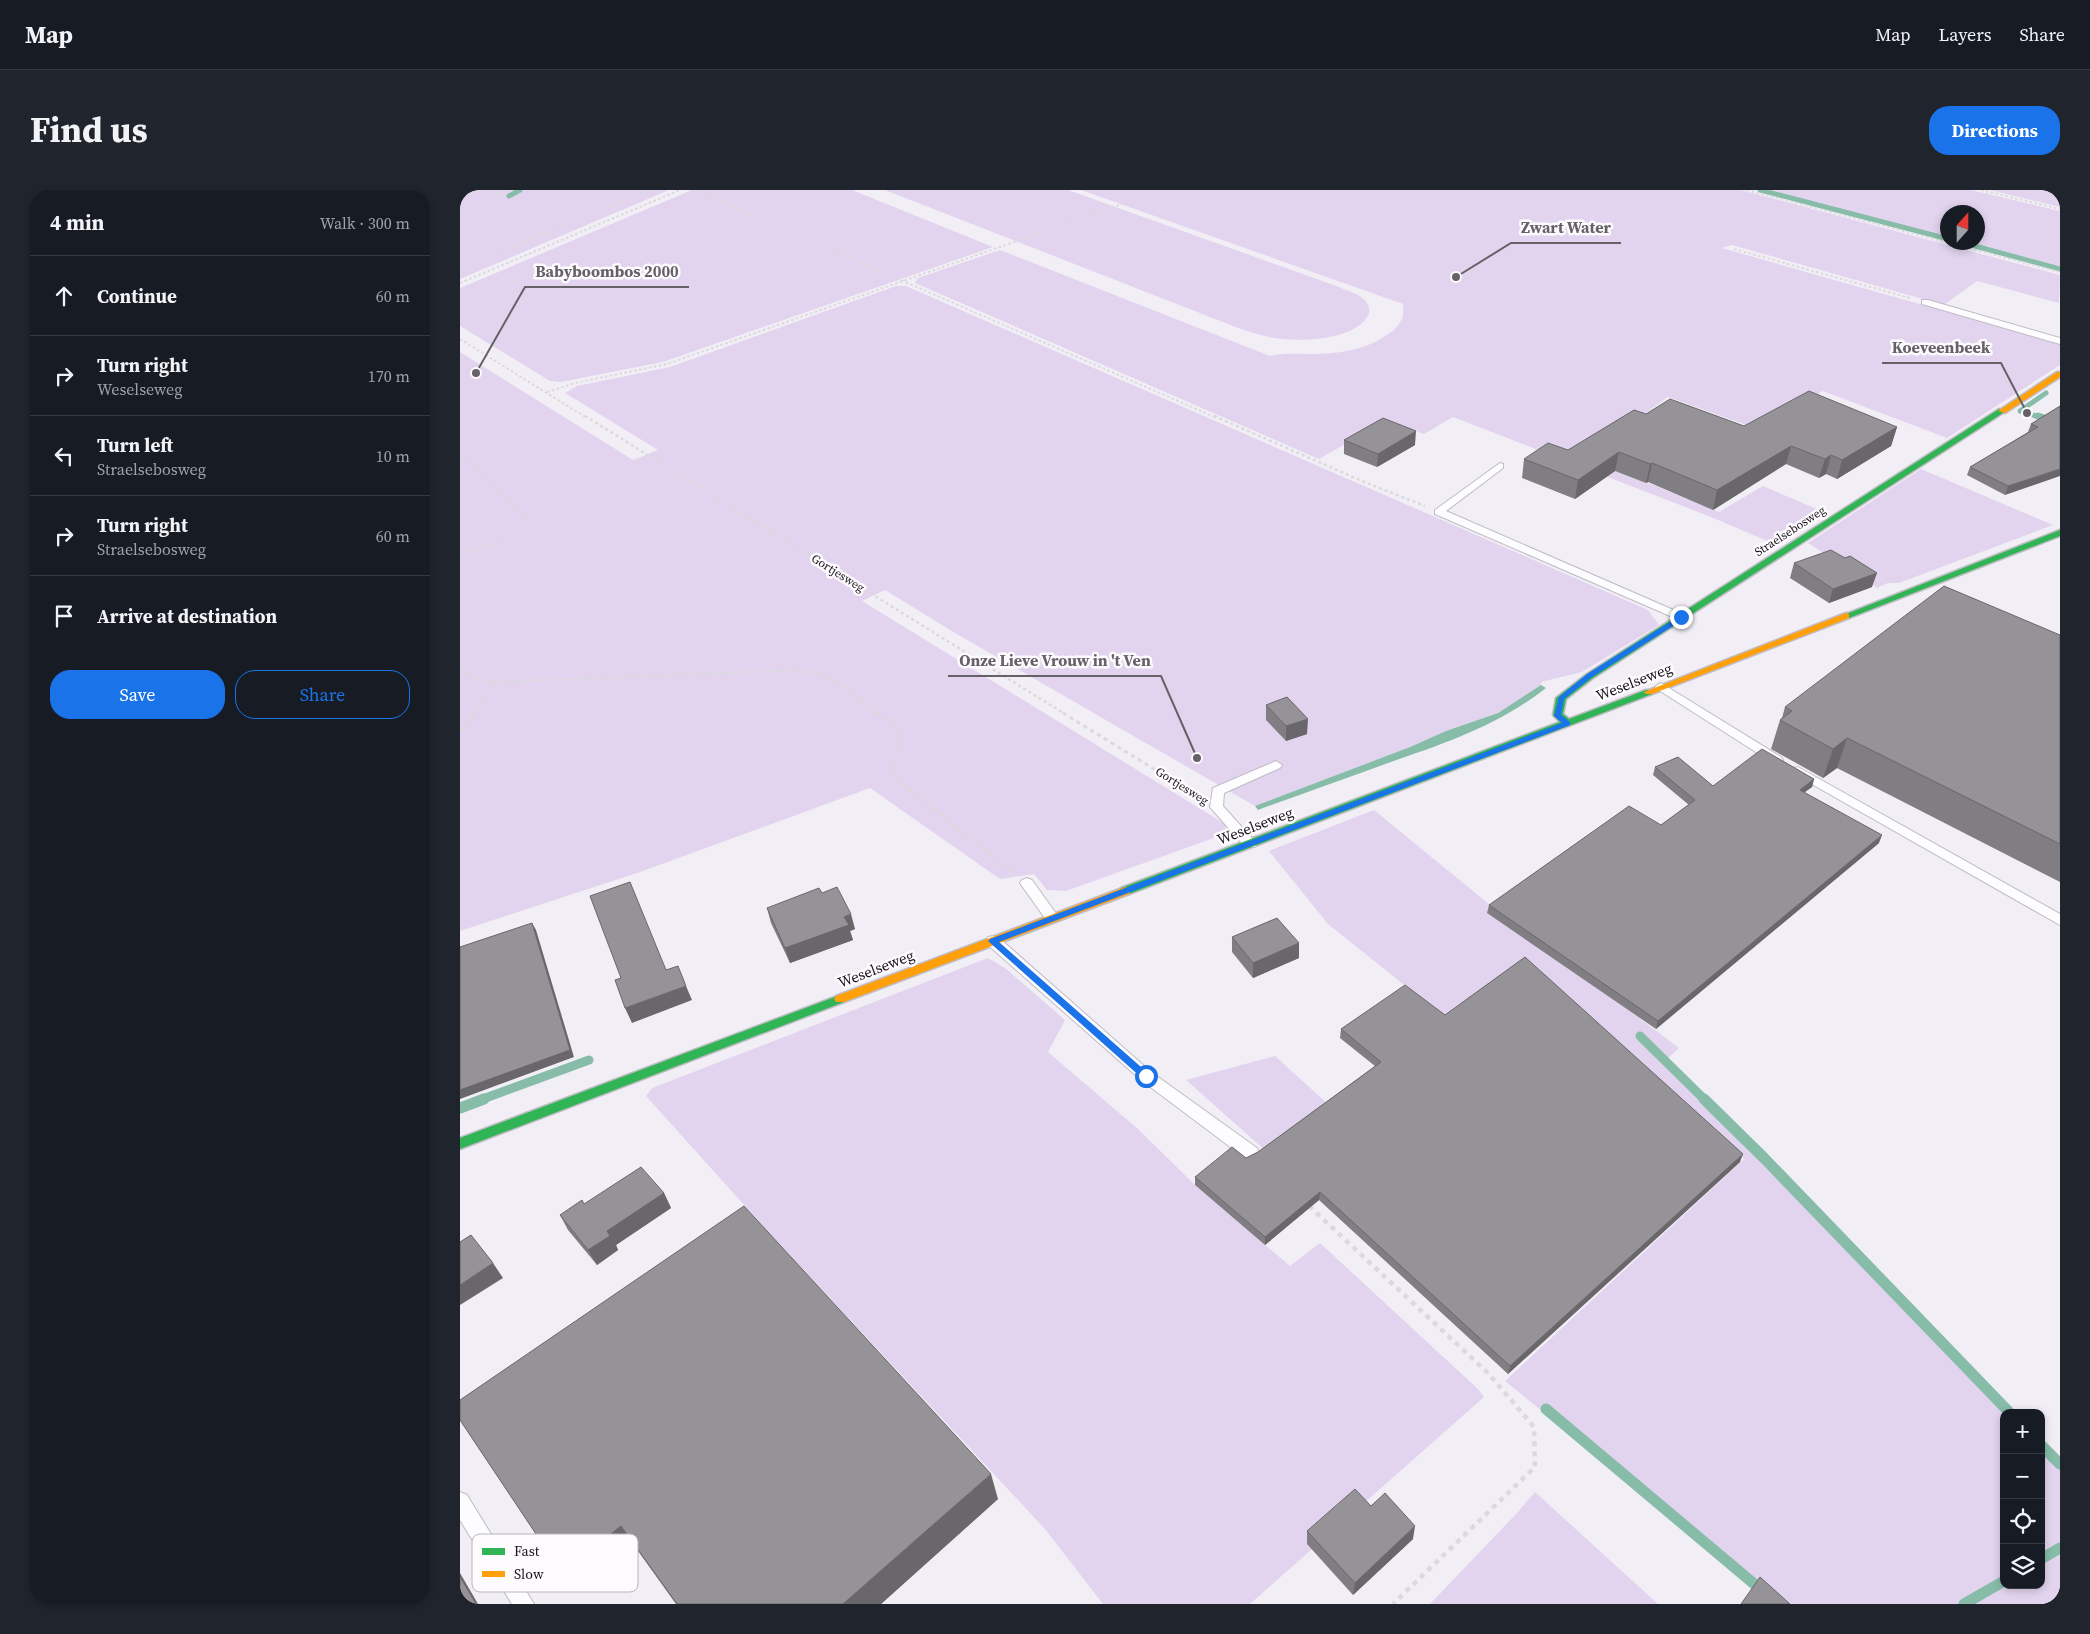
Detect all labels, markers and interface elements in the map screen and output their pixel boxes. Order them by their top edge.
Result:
text: Map [25,18,73,51]
text: Map [1875,22,1910,47]
text: Layers [1938,22,1991,47]
text: Share [2019,22,2065,47]
text: Find us [30,106,148,154]
button: Directions [1929,106,2060,155]
north arrow [1940,205,1985,250]
text: 4 min [50,208,105,237]
text: Walk · 300 m [320,212,410,234]
callout: Zwart Water [1511,212,1621,243]
text: Zwart Water [1521,216,1612,238]
callout: Babyboombos 2000 [525,256,689,287]
text: Babyboombos 2000 [535,260,679,282]
icon: ahead [50,282,78,310]
text: Continue [97,283,177,309]
text: 60 m [376,285,410,307]
callout: Koeveenbeek [1882,332,2001,363]
text: Koeveenbeek [1892,336,1991,358]
text: Turn right [97,352,188,378]
icon: right [50,362,78,390]
text: 170 m [368,365,410,387]
text: Weselseweg [97,378,182,400]
text: Turn left [97,432,173,458]
icon: left [50,442,78,470]
text: 10 m [376,445,410,467]
text: Straelsebosweg [97,458,206,480]
street label: Straelsebosweg [1751,502,1829,560]
text: Turn right [97,512,188,538]
icon: right [50,522,78,550]
text: 60 m [376,525,410,547]
text: Straelsebosweg [97,538,206,560]
street label: Gortjesweg [808,550,868,596]
icon: arrive [50,602,78,630]
text: Arrive at destination [97,603,277,629]
route end [1670,606,1693,629]
callout: Onze Lieve Vrouw in 't Ven [948,645,1161,676]
text: Onze Lieve Vrouw in 't Ven [959,649,1151,671]
street label: Weselseweg [1593,657,1675,706]
button: Save [50,670,225,719]
button: Share [235,670,410,719]
street label: Gortjesweg [1152,763,1212,809]
street label: Weselseweg [1214,801,1296,850]
street label: Weselseweg [835,944,917,993]
route start [1135,1065,1158,1088]
map controls [2000,1409,2045,1589]
button: + [2000,1409,2045,1454]
button: − [2000,1454,2045,1499]
button: locate [2000,1499,2045,1544]
legend [472,1534,638,1592]
text: Fast [514,1541,540,1561]
button: layers [2000,1544,2045,1589]
text: Slow [514,1564,544,1584]

